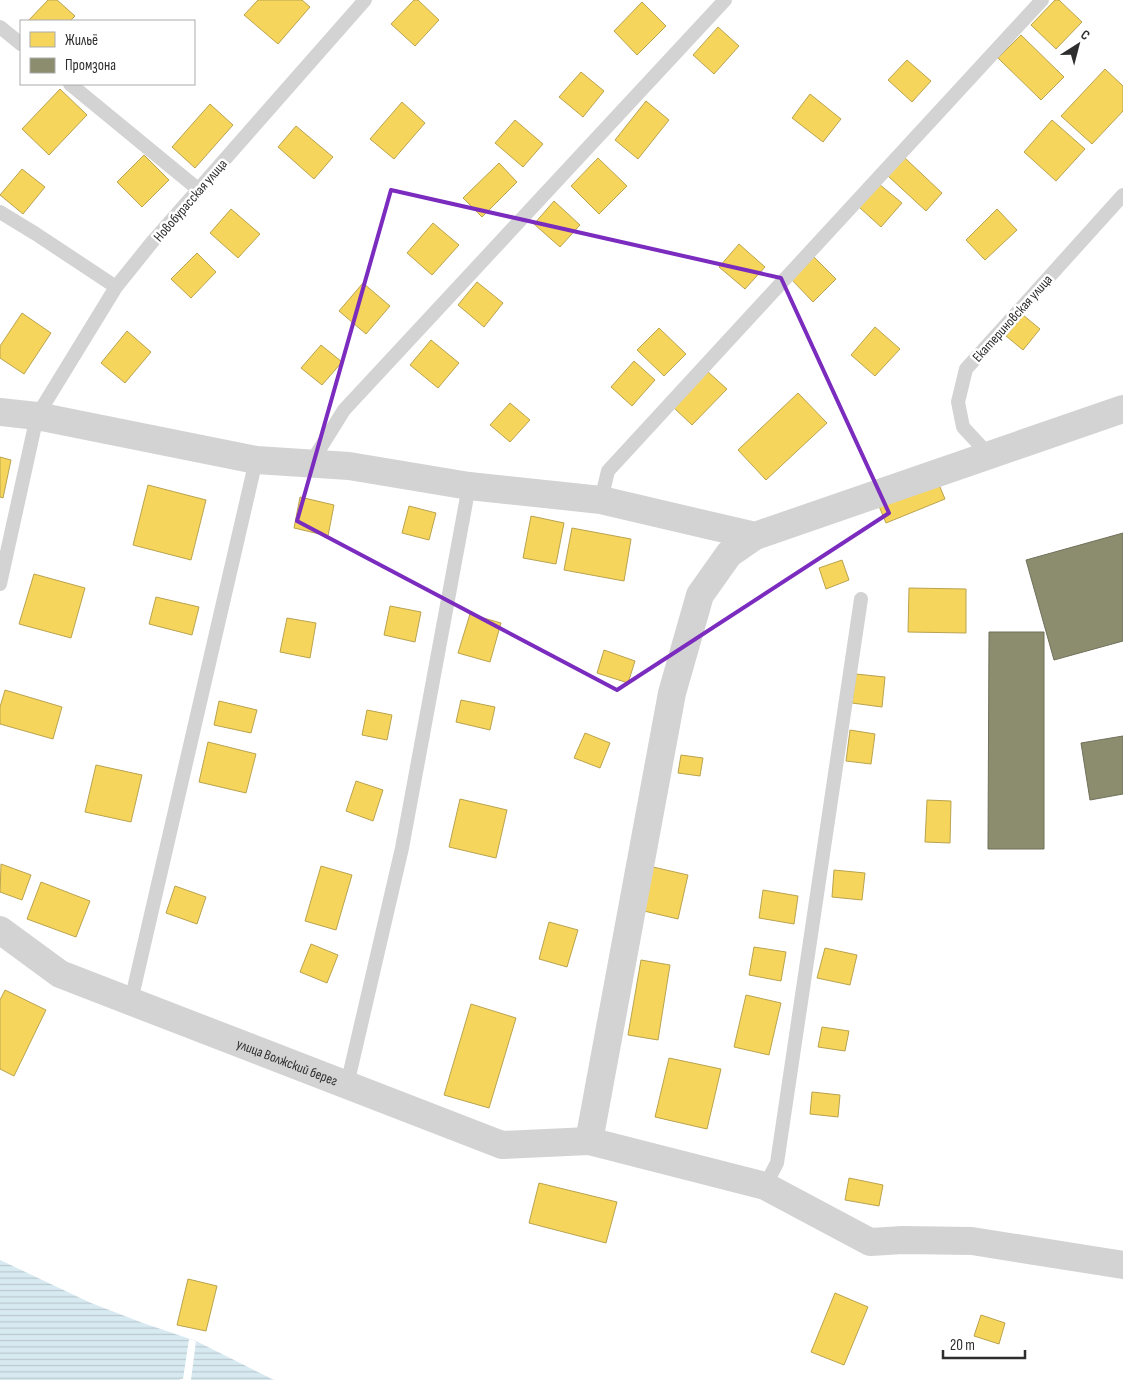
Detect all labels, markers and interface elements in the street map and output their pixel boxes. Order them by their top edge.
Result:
legend [20,20,195,85]
north arrow [1053,20,1103,70]
text: С [1077,26,1093,44]
text: Жильё [65,31,98,50]
text: Промзона [65,56,116,75]
street label: Новобурасская улица [150,156,231,245]
street label: Екатериновская улица [969,271,1056,365]
street label: улица Волжский берег [234,1035,340,1090]
scale bar [943,1328,1026,1360]
text: 20 m [950,1336,975,1355]

